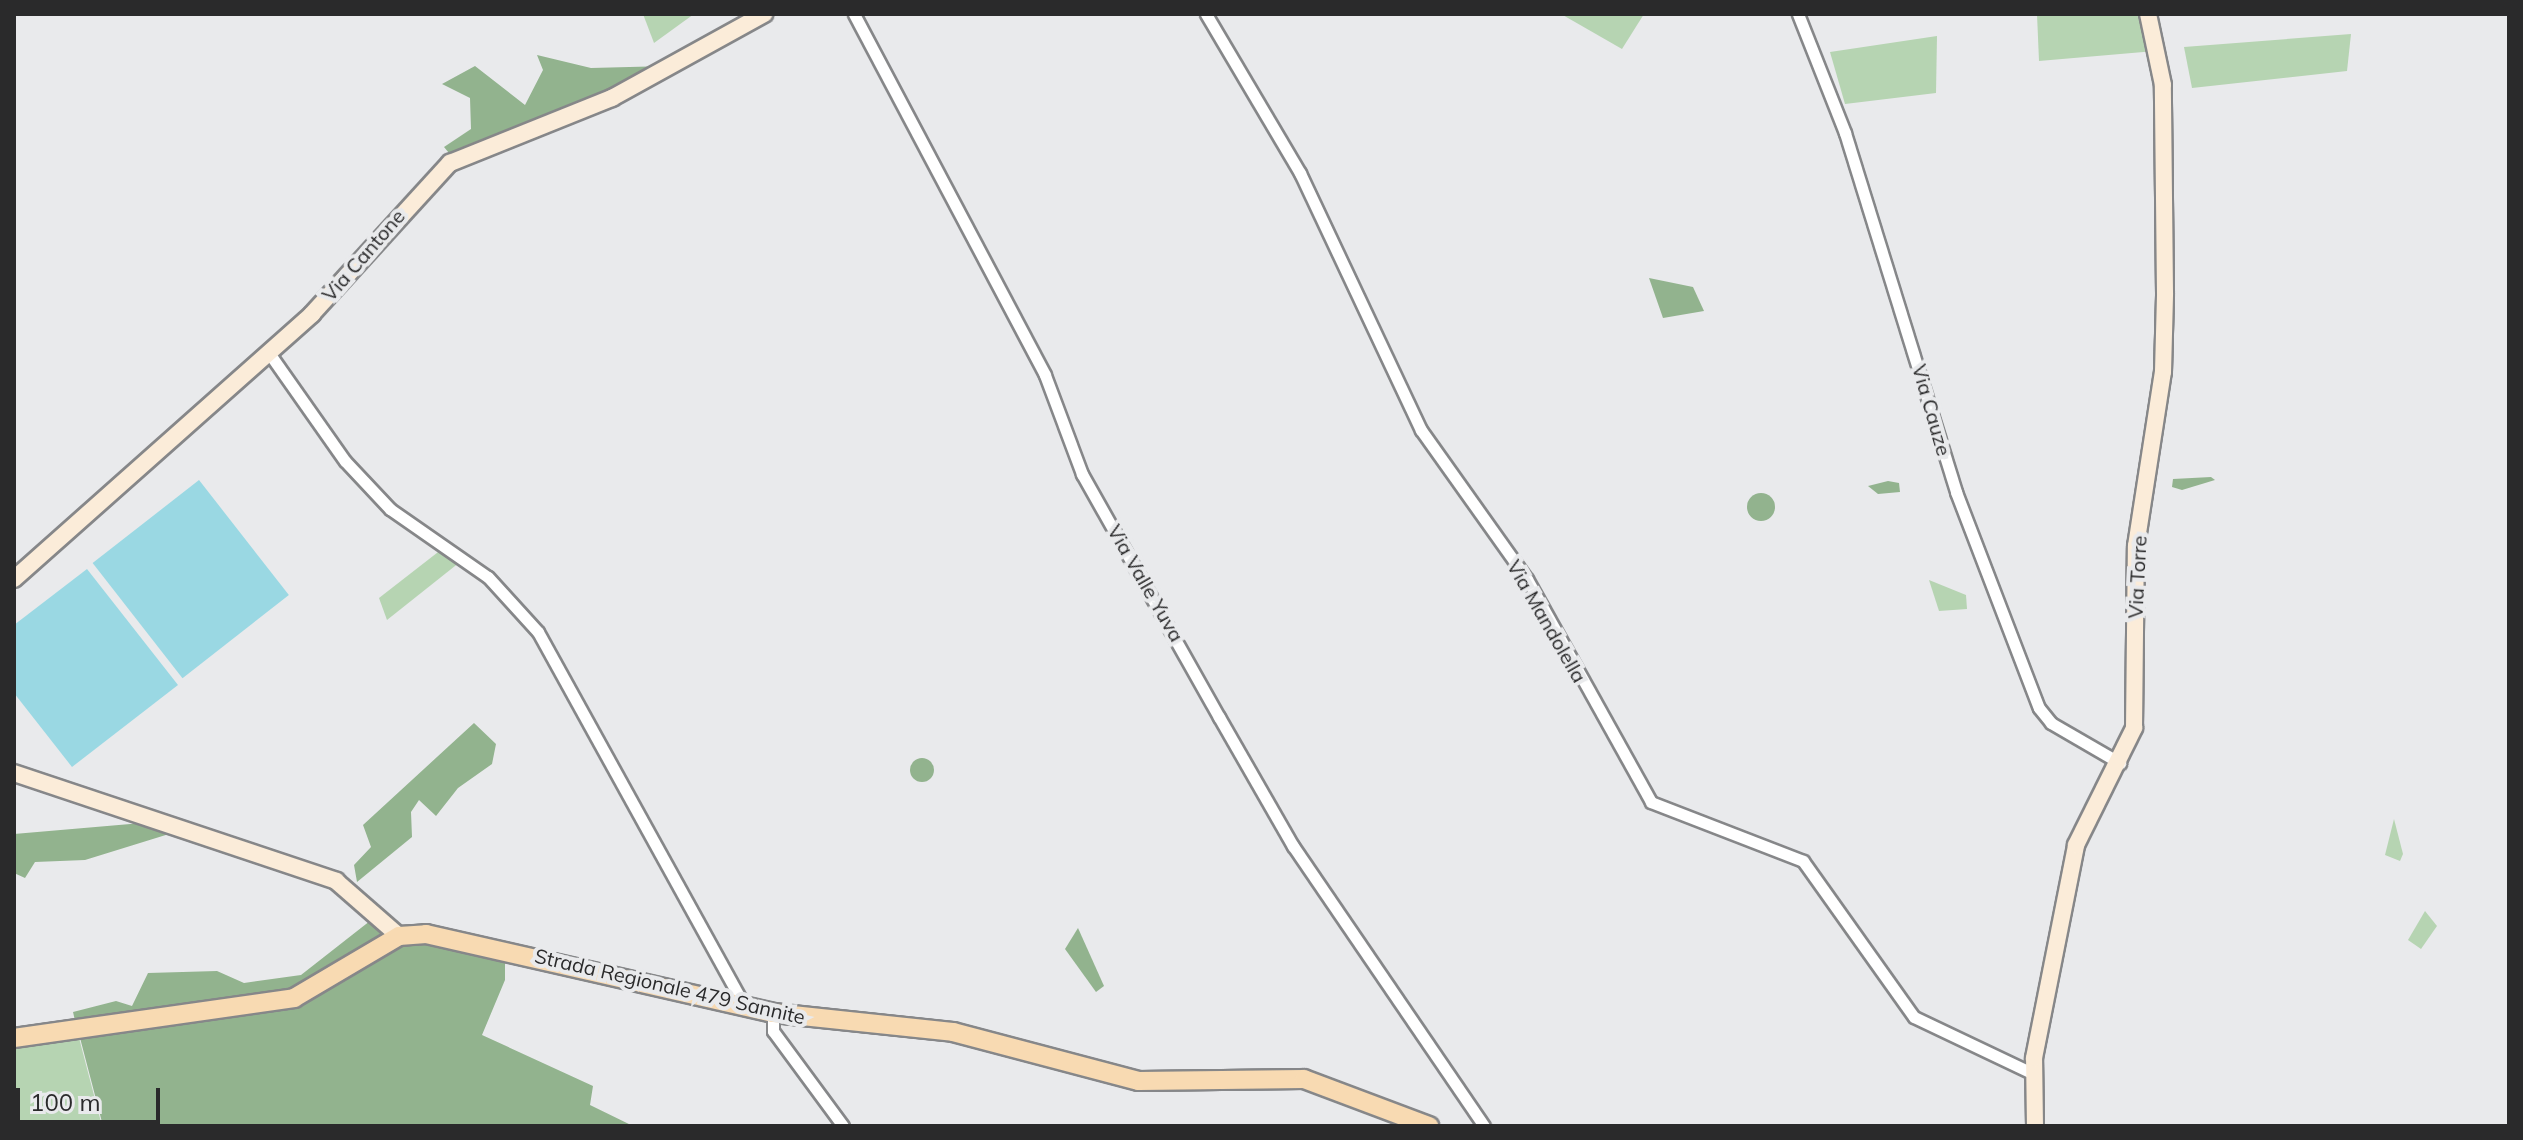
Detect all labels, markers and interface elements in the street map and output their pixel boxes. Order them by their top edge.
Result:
street label: Via Cantone [317,204,409,306]
street label: Via Cauze [1908,362,1956,458]
street label: Via Valle Yuva [1103,520,1189,646]
street label: Via Torre [2123,535,2151,619]
street label: Via Mandolella [1502,556,1592,686]
street label: Strada Regionale 479 Sannite [532,943,808,1029]
scale bar [20,1072,164,1122]
text: 100 m [30,1087,101,1117]

